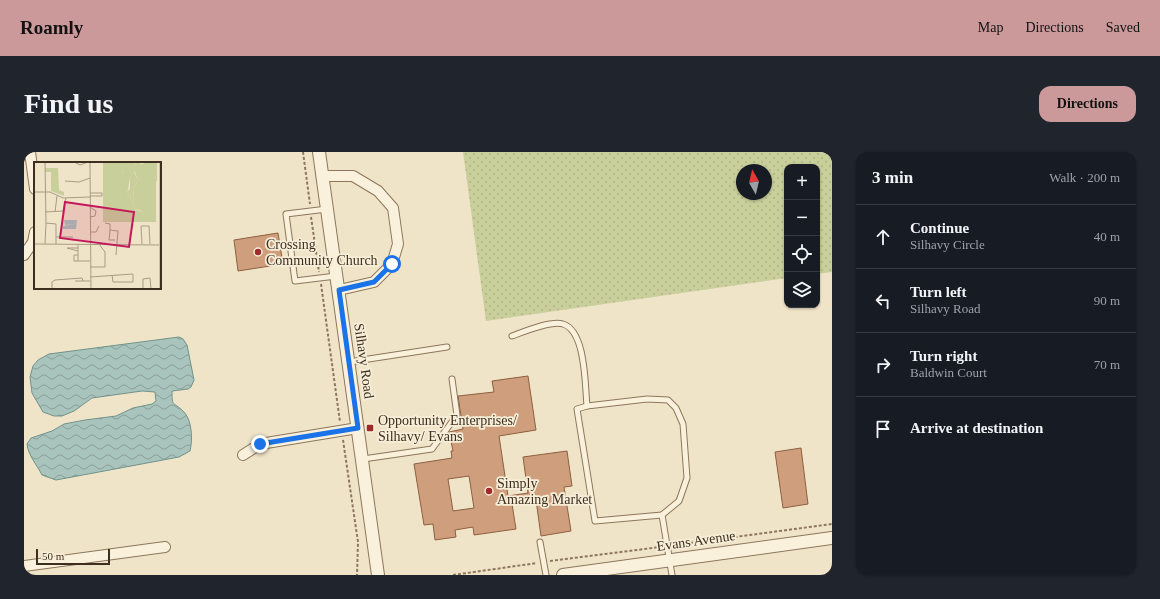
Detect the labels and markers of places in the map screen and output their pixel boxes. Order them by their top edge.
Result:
place label: Crossing Community Church [266,237,378,268]
marker: Crossing Community Church [253,247,263,257]
place label: Opportunity Enterprises/ Silhavy/ Evans [378,413,517,444]
marker: Opportunity Enterprises/ Silhavy/ Evans [365,423,375,433]
place label: Simply Amazing Market [497,476,592,507]
marker: Simply Amazing Market [484,486,494,496]

